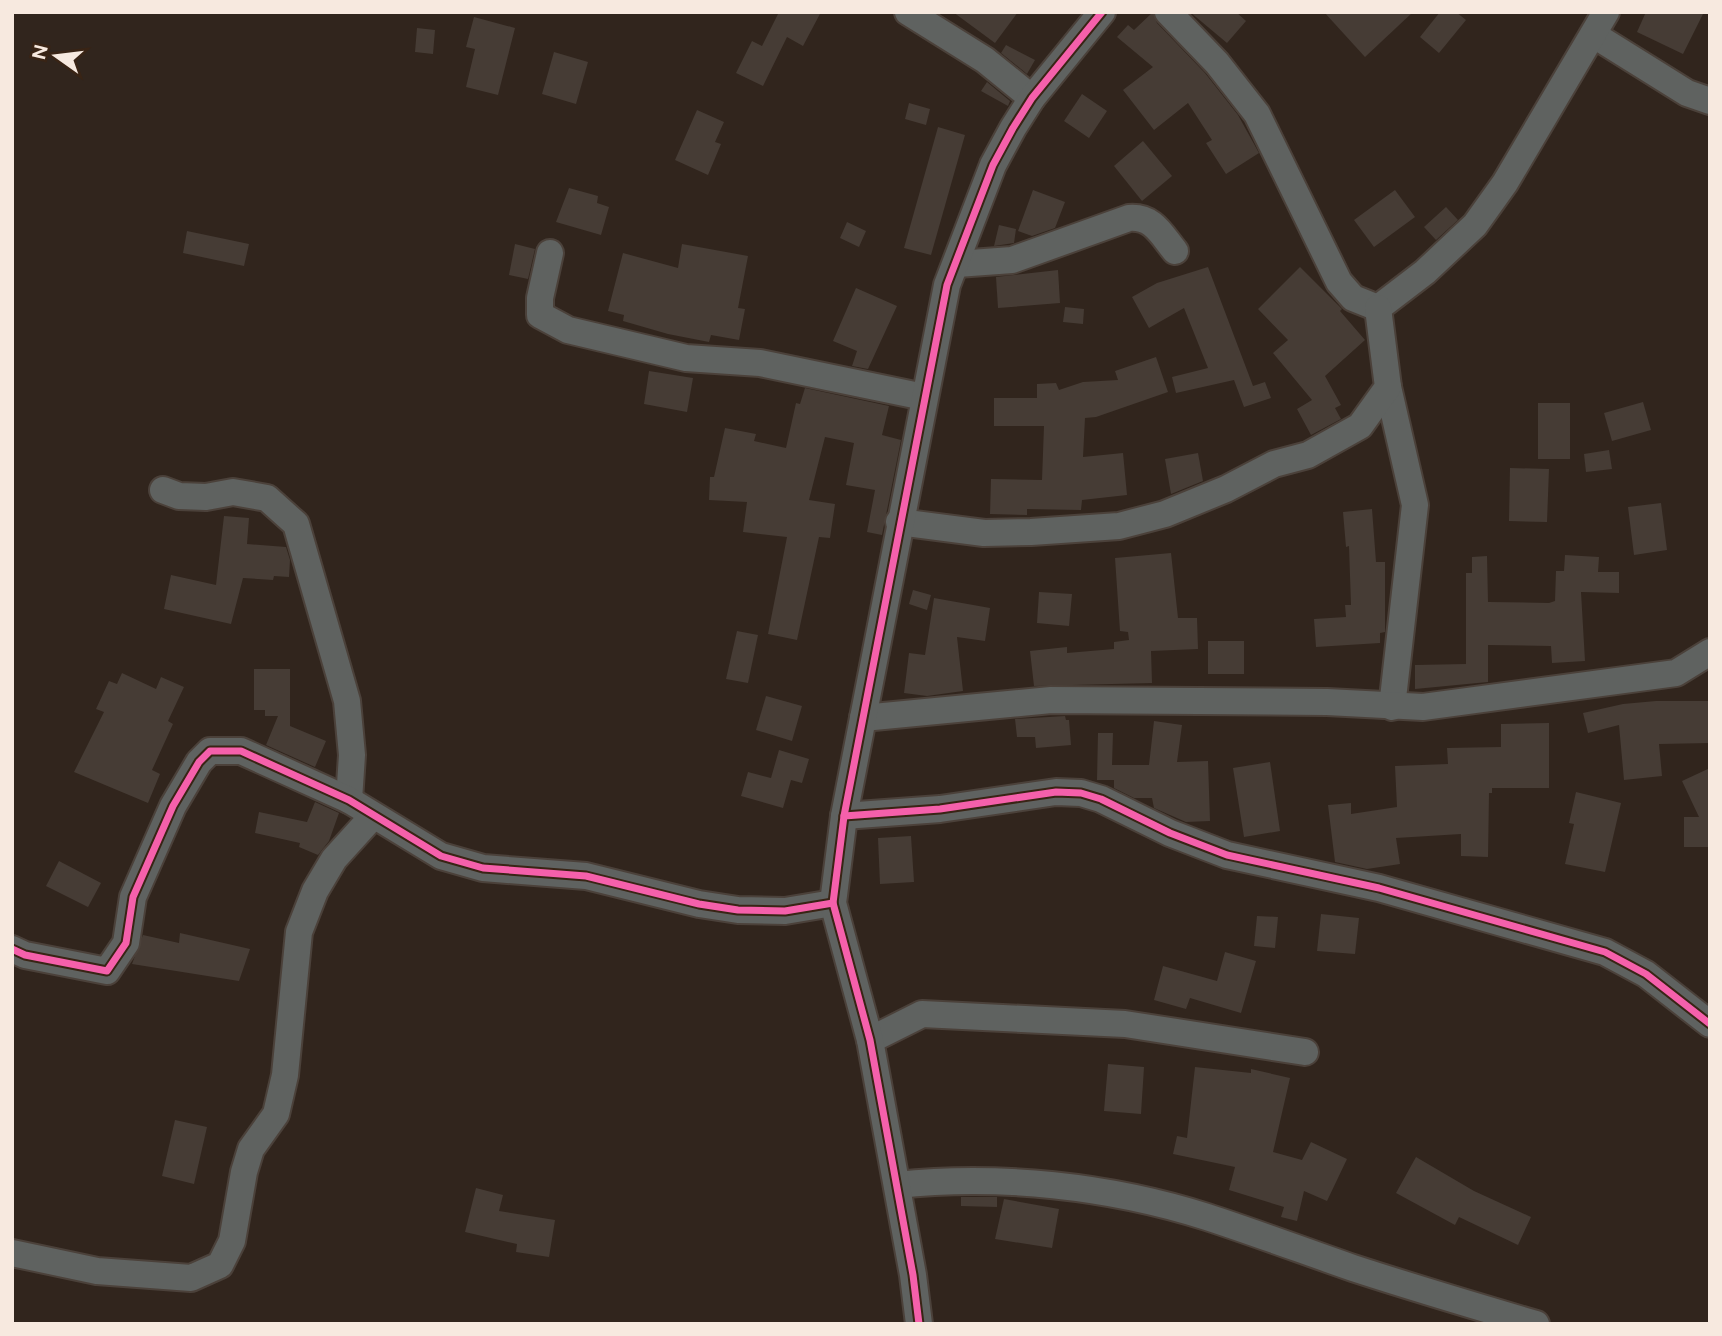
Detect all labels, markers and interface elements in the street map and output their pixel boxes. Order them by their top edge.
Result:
north arrow [21,21,91,91]
text: N [27,42,53,62]

